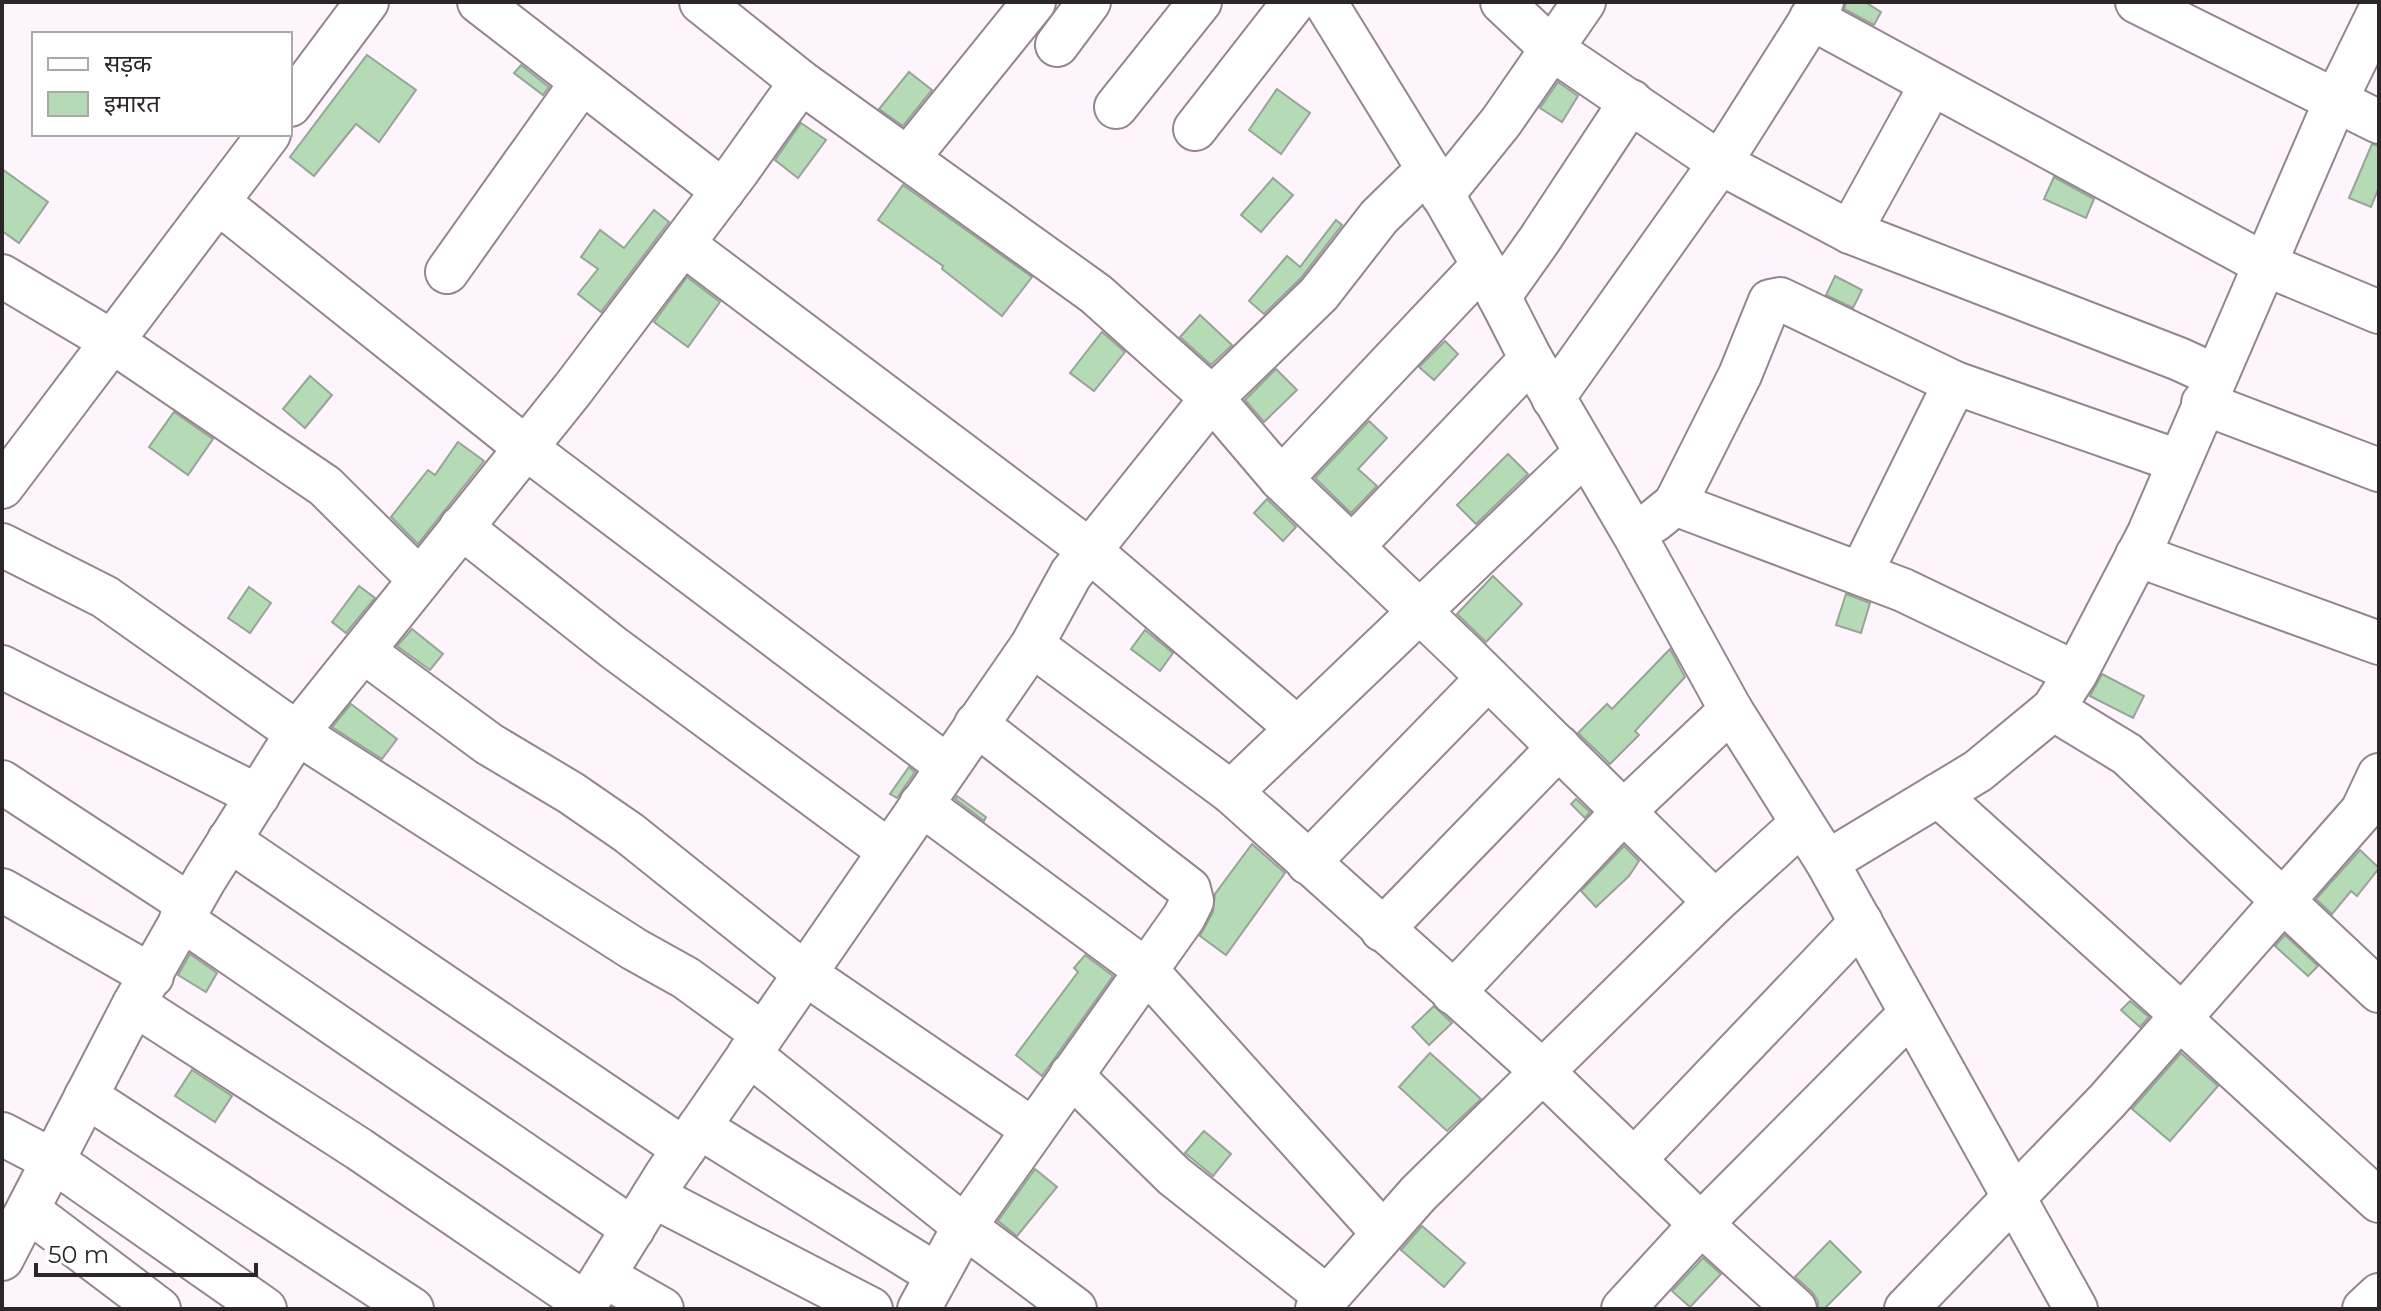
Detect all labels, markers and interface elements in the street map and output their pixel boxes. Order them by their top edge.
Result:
legend [32,32,292,136]
text: सड़क [104,49,152,78]
text: इमारत [104,89,161,118]
scale bar [36,1227,256,1277]
text: 50 m [48,1240,109,1269]

